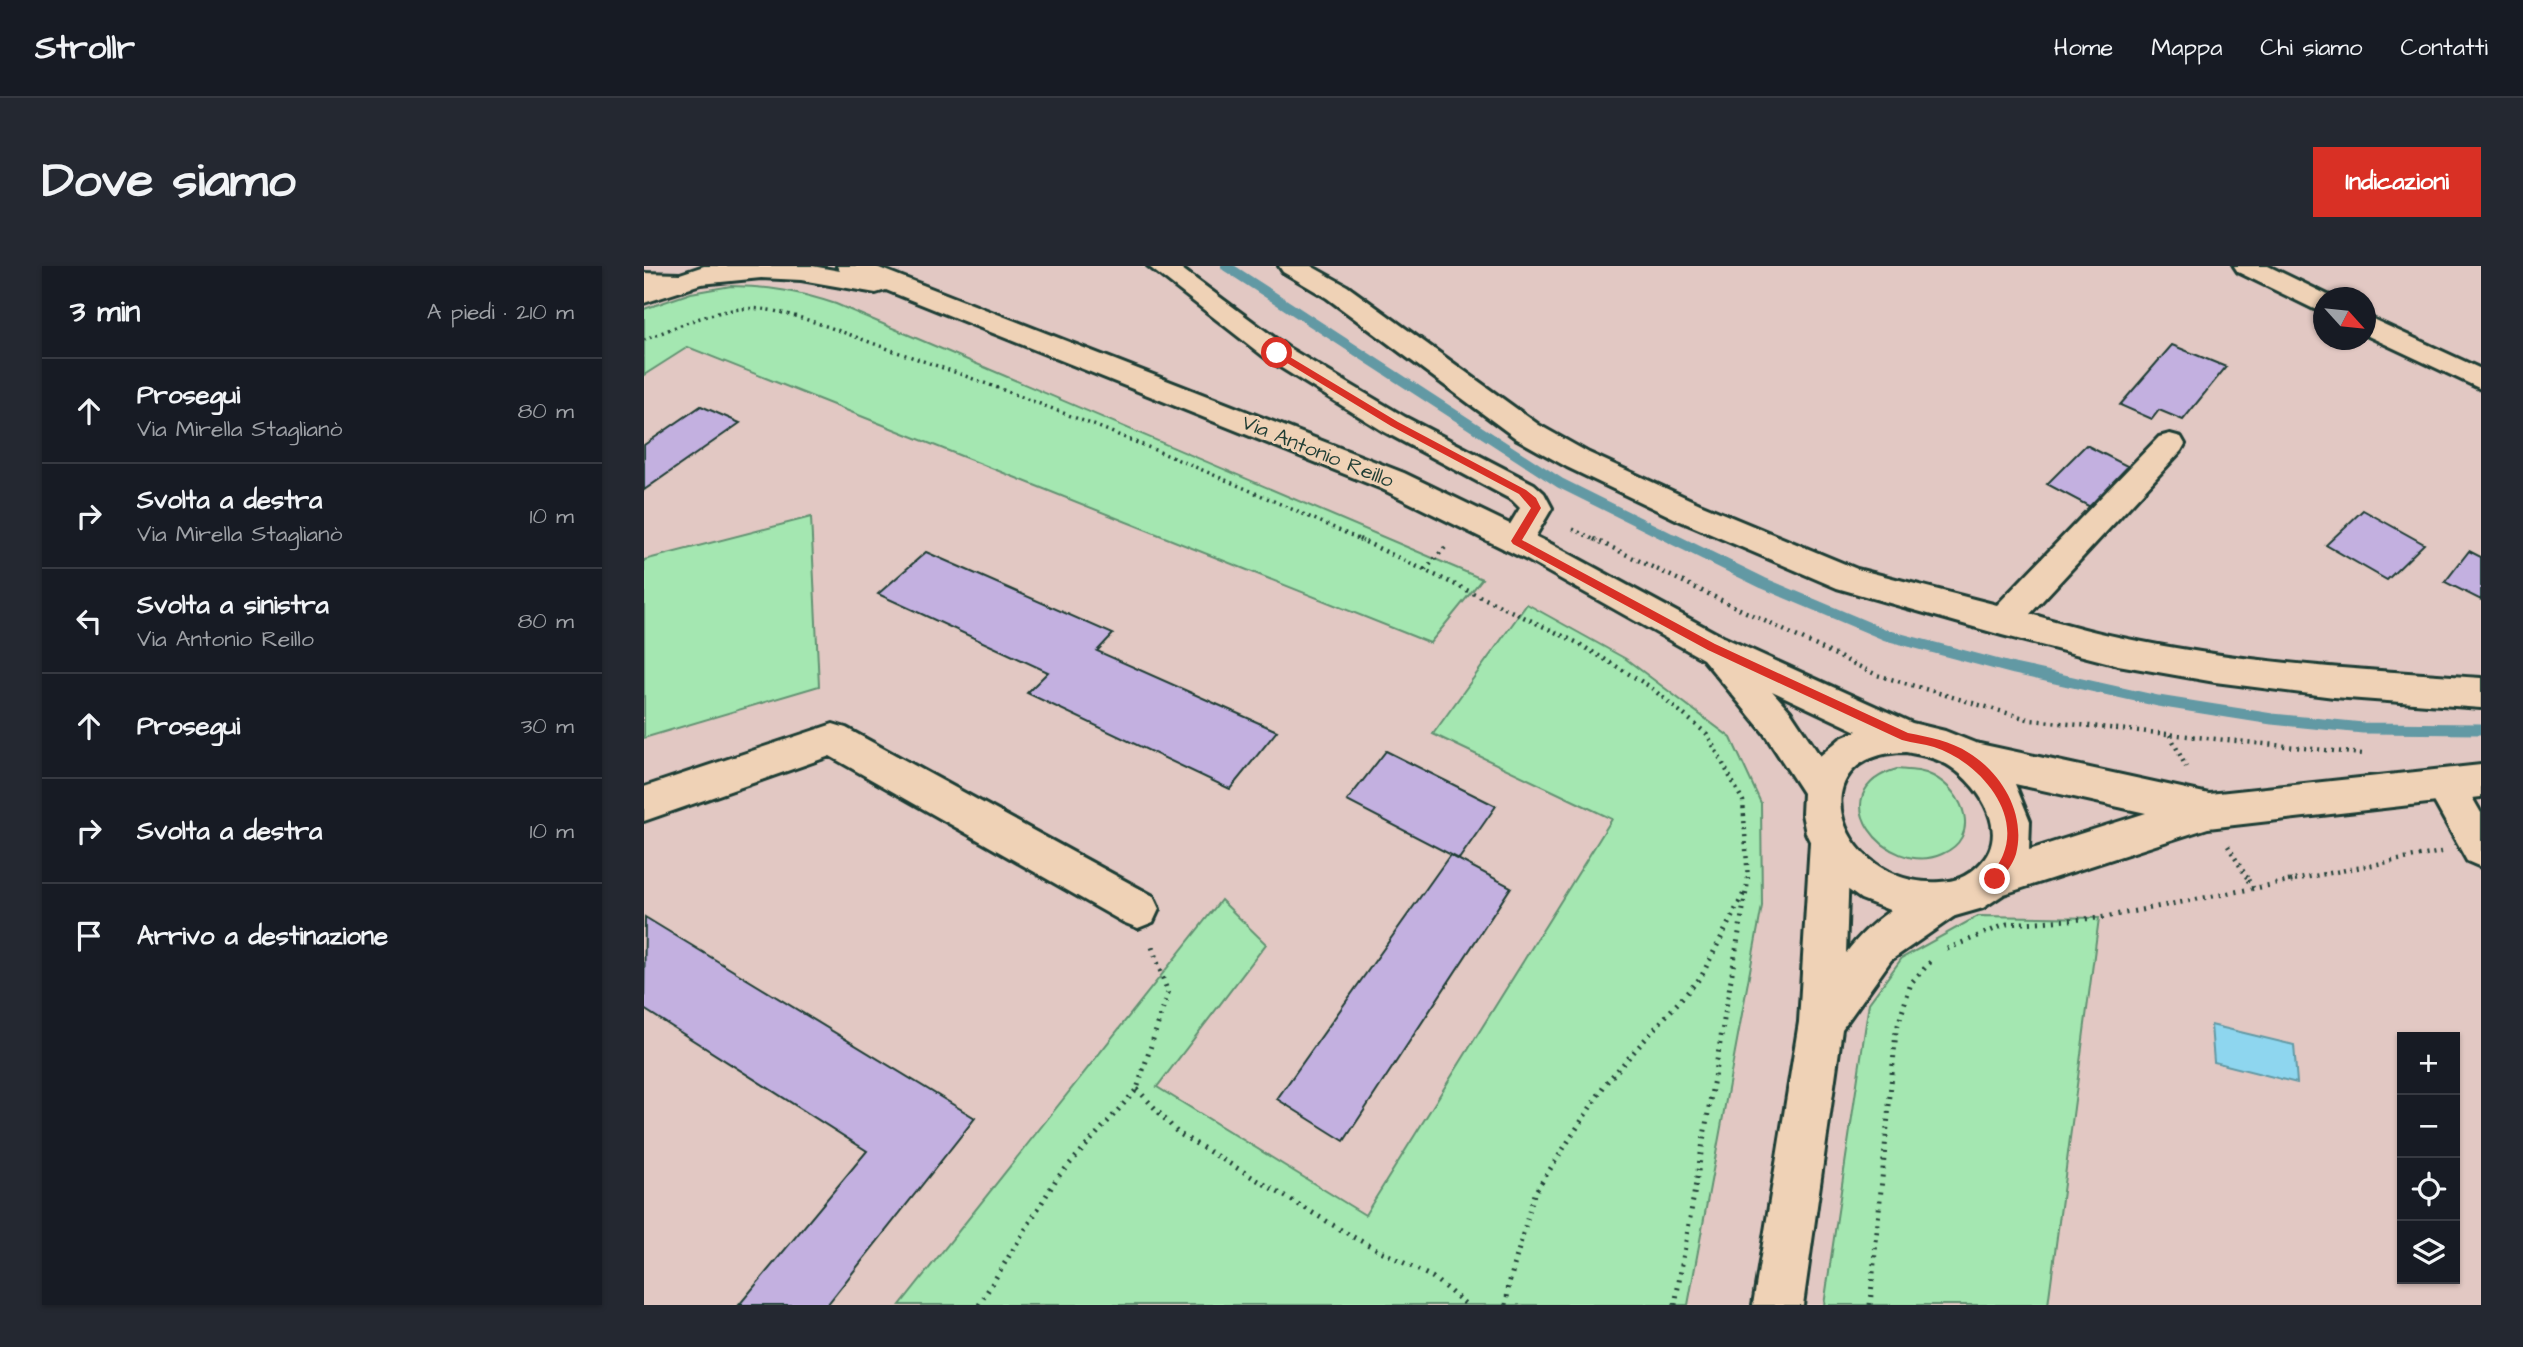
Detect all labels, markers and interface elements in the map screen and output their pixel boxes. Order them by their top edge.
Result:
text: Strollr [35,25,135,71]
text: Home [2054,31,2113,65]
text: Mappa [2151,31,2222,65]
text: Chi siamo [2260,31,2363,65]
text: Contatti [2401,31,2488,65]
button: Indicazioni [2313,147,2481,217]
text: Dove siamo [42,148,296,216]
north arrow [2313,287,2376,350]
text: 3 min [70,291,140,333]
text: A piedi · 210 m [427,296,574,328]
route start [1261,337,1292,368]
text: Prosegui [137,377,240,413]
icon: ahead [70,392,108,430]
text: 80 m [517,395,574,427]
street label: Via Antonio Reillo [1237,408,1398,495]
text: Via Mirella Staglianò [137,413,342,445]
text: Svolta a destra [137,482,322,518]
icon: right [70,497,108,535]
text: 10 m [529,500,574,532]
text: Via Mirella Staglianò [137,518,342,550]
text: Svolta a sinistra [137,587,329,623]
icon: left [70,602,108,640]
text: 80 m [517,605,574,637]
text: Via Antonio Reillo [137,623,314,655]
icon: ahead [70,707,108,745]
text: Prosegui [137,708,240,744]
text: 30 m [521,710,574,742]
icon: right [70,812,108,850]
text: Svolta a destra [137,813,322,849]
text: 10 m [529,815,574,847]
route end [1979,863,2010,894]
icon: arrive [70,917,108,955]
text: Arrivo a destinazione [137,918,388,954]
map controls [2397,1032,2460,1284]
button: + [2397,1032,2460,1095]
button: − [2397,1095,2460,1158]
button: locate [2397,1158,2460,1221]
button: layers [2397,1221,2460,1284]

